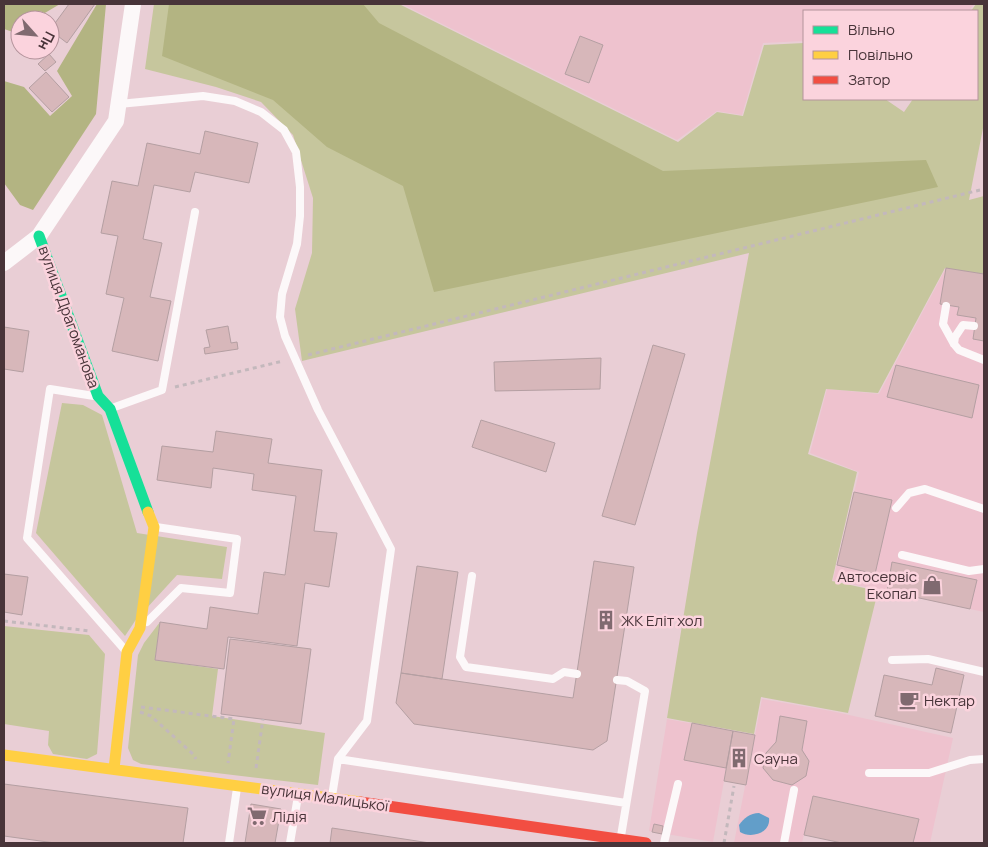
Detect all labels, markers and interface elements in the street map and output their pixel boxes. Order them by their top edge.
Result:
north arrow [10,10,60,60]
legend [803,10,978,100]
text: Вільно [848,19,895,40]
text: Пн [34,28,60,54]
text: Повільно [848,44,913,65]
text: Затор [848,69,891,90]
street label: вулиця Драгоманова [33,243,105,391]
place label: Автосервіс Екопал [837,566,917,604]
shop icon: Автосервіс Екопал [921,574,943,596]
building icon: ЖК Еліт хол [595,609,617,631]
place label: ЖК Еліт хол [621,610,702,631]
cafe icon: Нектар [898,689,920,711]
place label: Нектар [924,690,975,711]
building icon: Сауна [728,747,750,769]
place label: Сауна [754,748,798,769]
street label: вулиця Малицької [260,778,391,816]
supermarket icon: Лідія [246,805,268,827]
place label: Лідія [272,806,307,827]

